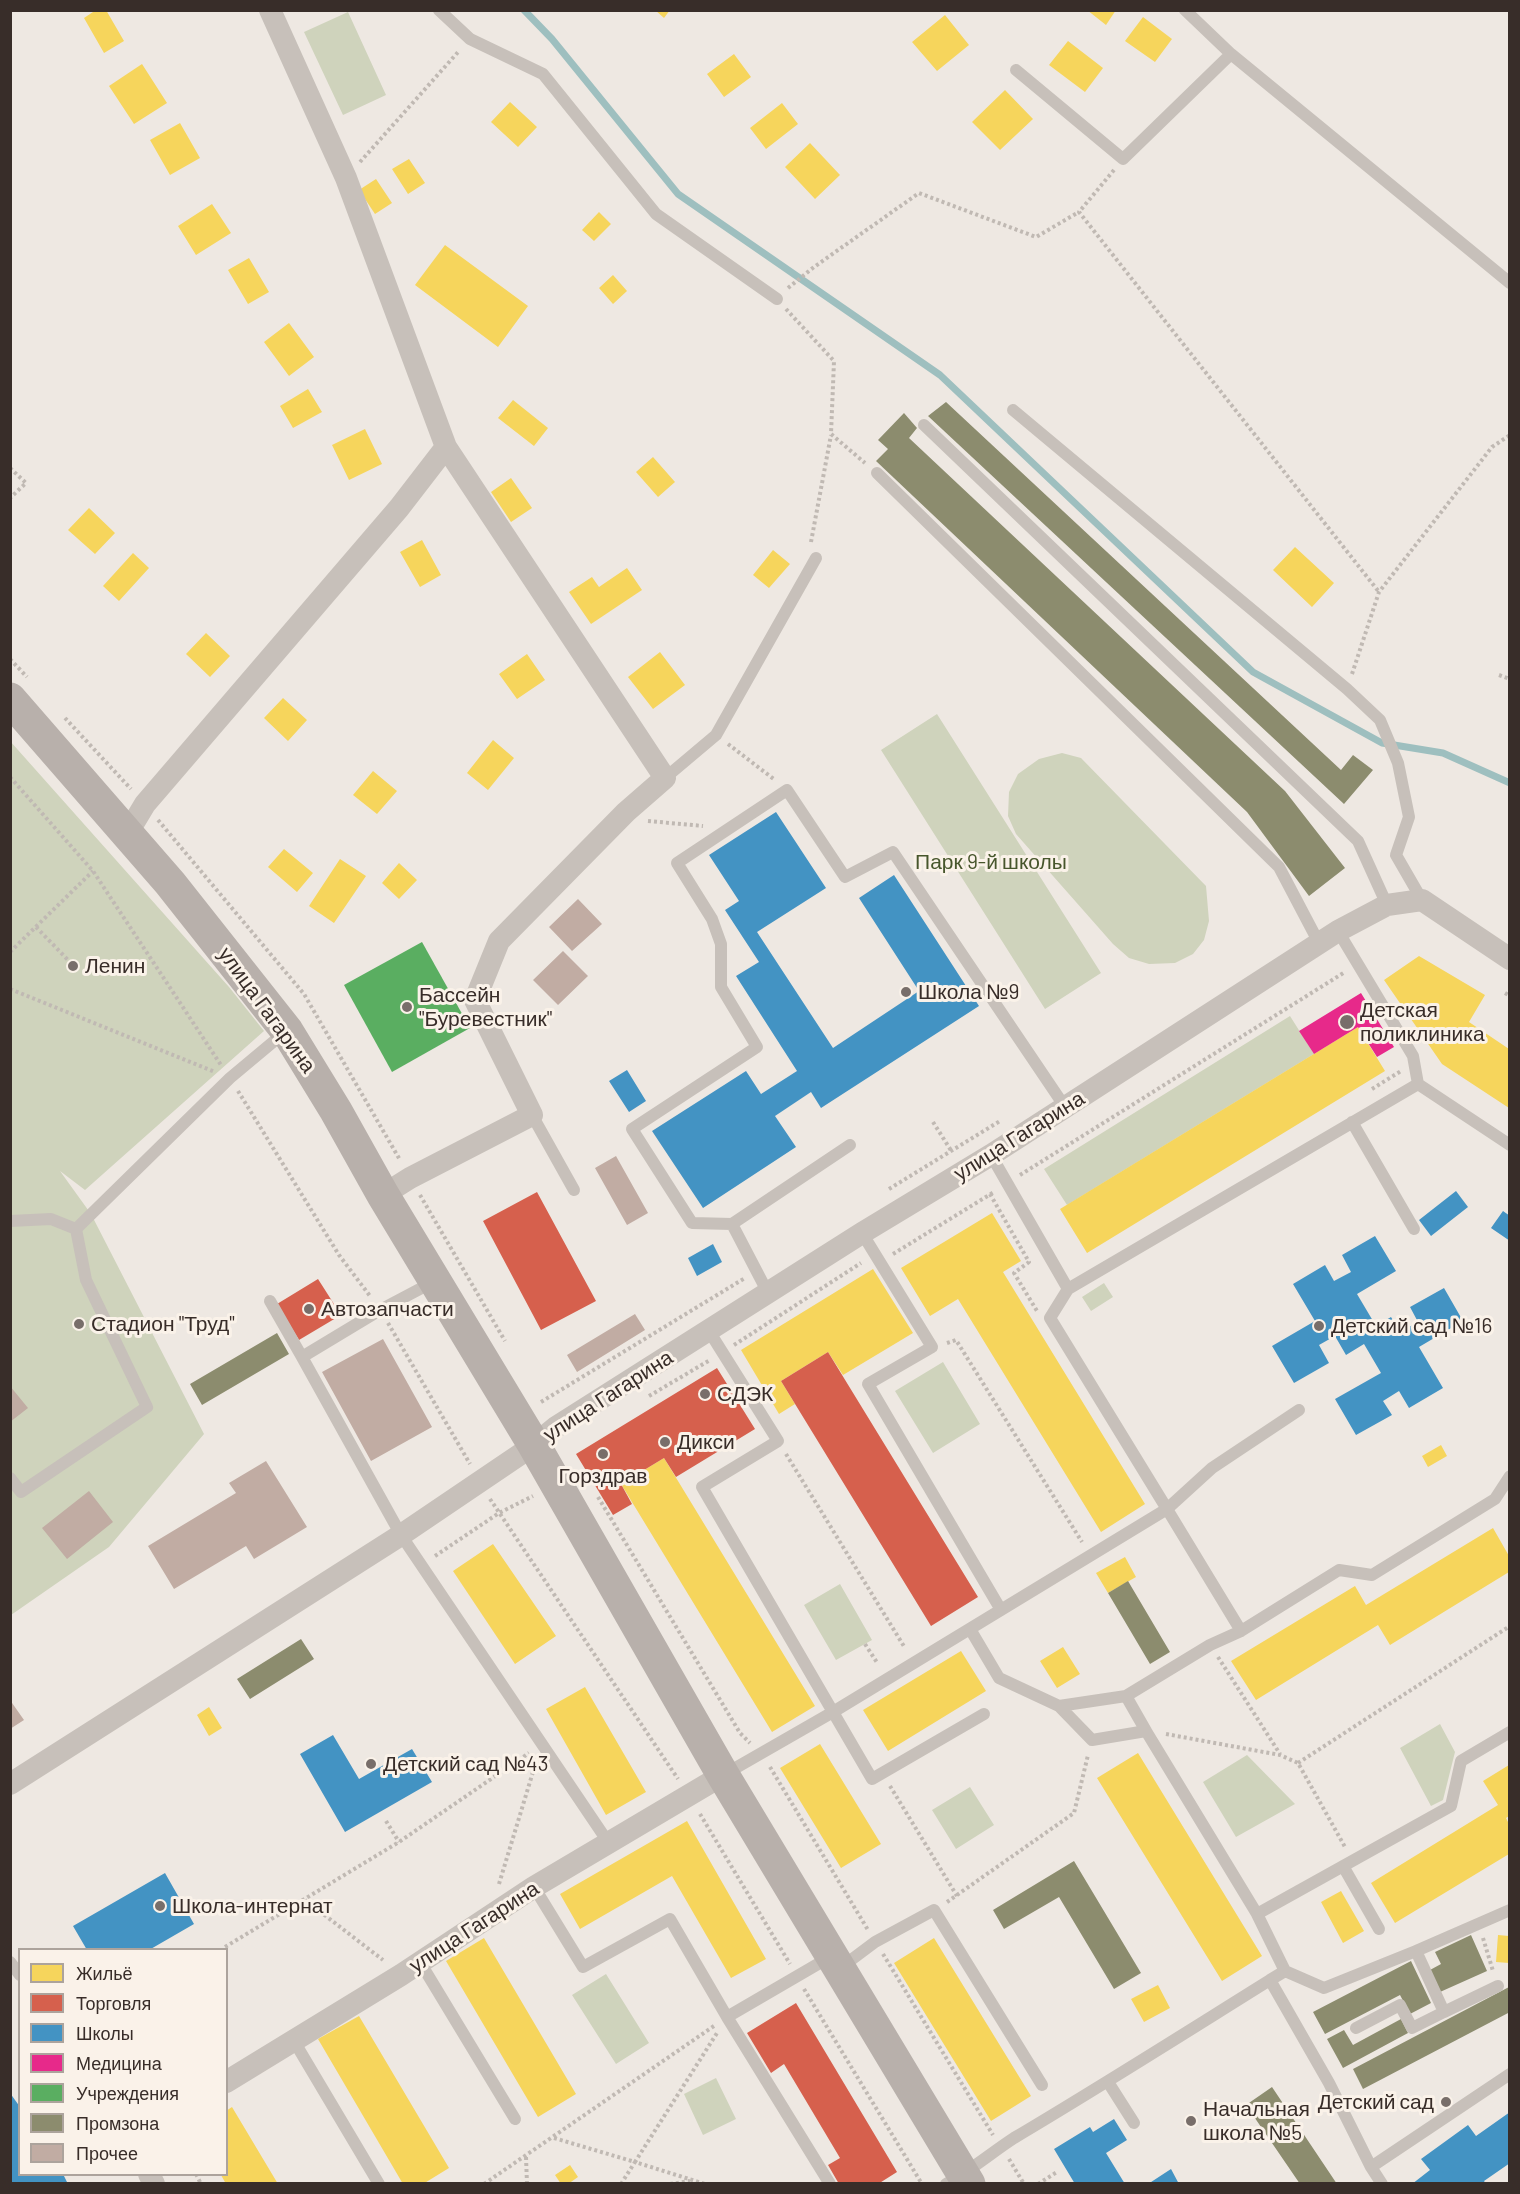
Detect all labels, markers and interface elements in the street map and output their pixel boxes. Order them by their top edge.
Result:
park label: Парк 9-й школы [915,849,1067,875]
street label: улица Гагарина [213,942,321,1078]
place label: Ленин [85,953,145,979]
marker: Ленин [66,959,80,973]
place label: Школа №9 [918,979,1019,1005]
place label: Бассейн "Буревестник" [419,982,552,1032]
marker: Школа №9 [899,985,913,999]
place label: Детская поликлиника [1360,997,1485,1047]
marker: Бассейн "Буревестник" [400,1000,414,1014]
marker: Детская поликлиника [1338,1013,1356,1031]
street label: улица Гагарина [949,1086,1089,1186]
place label: Автозапчасти [321,1296,454,1322]
marker: Автозапчасти [302,1302,316,1316]
place label: Стадион "Труд" [91,1311,235,1337]
place label: Детский сад №16 [1331,1313,1492,1339]
marker: Стадион "Труд" [72,1317,86,1331]
marker: Детский сад №16 [1312,1319,1326,1333]
street label: улица Гагарина [539,1345,677,1447]
place label: СДЭК [717,1381,773,1407]
marker: СДЭК [698,1387,712,1401]
place label: Дикси [677,1429,735,1455]
marker: Дикси [658,1435,672,1449]
marker: Горздрав [596,1447,610,1461]
place label: Горздрав [558,1463,648,1489]
place label: Детский сад №43 [383,1751,548,1777]
marker: Детский сад №43 [364,1757,378,1771]
street label: улица Гагарина [405,1876,543,1978]
place label: Школа-интернат [172,1893,333,1919]
marker: Школа-интернат [153,1899,167,1913]
legend [18,1948,228,2176]
text: Жильё [76,1962,133,1984]
text: Торговля [76,1992,151,2014]
text: Школы [76,2022,134,2044]
text: Медицина [76,2052,162,2074]
text: Учреждения [76,2082,179,2104]
place label: Детский сад [1318,2089,1434,2115]
marker: Детский сад [1439,2095,1453,2109]
place label: Начальная школа №5 [1203,2096,1310,2146]
text: Промзона [76,2112,159,2134]
marker: Начальная школа №5 [1184,2114,1198,2128]
text: Прочее [76,2142,138,2164]

